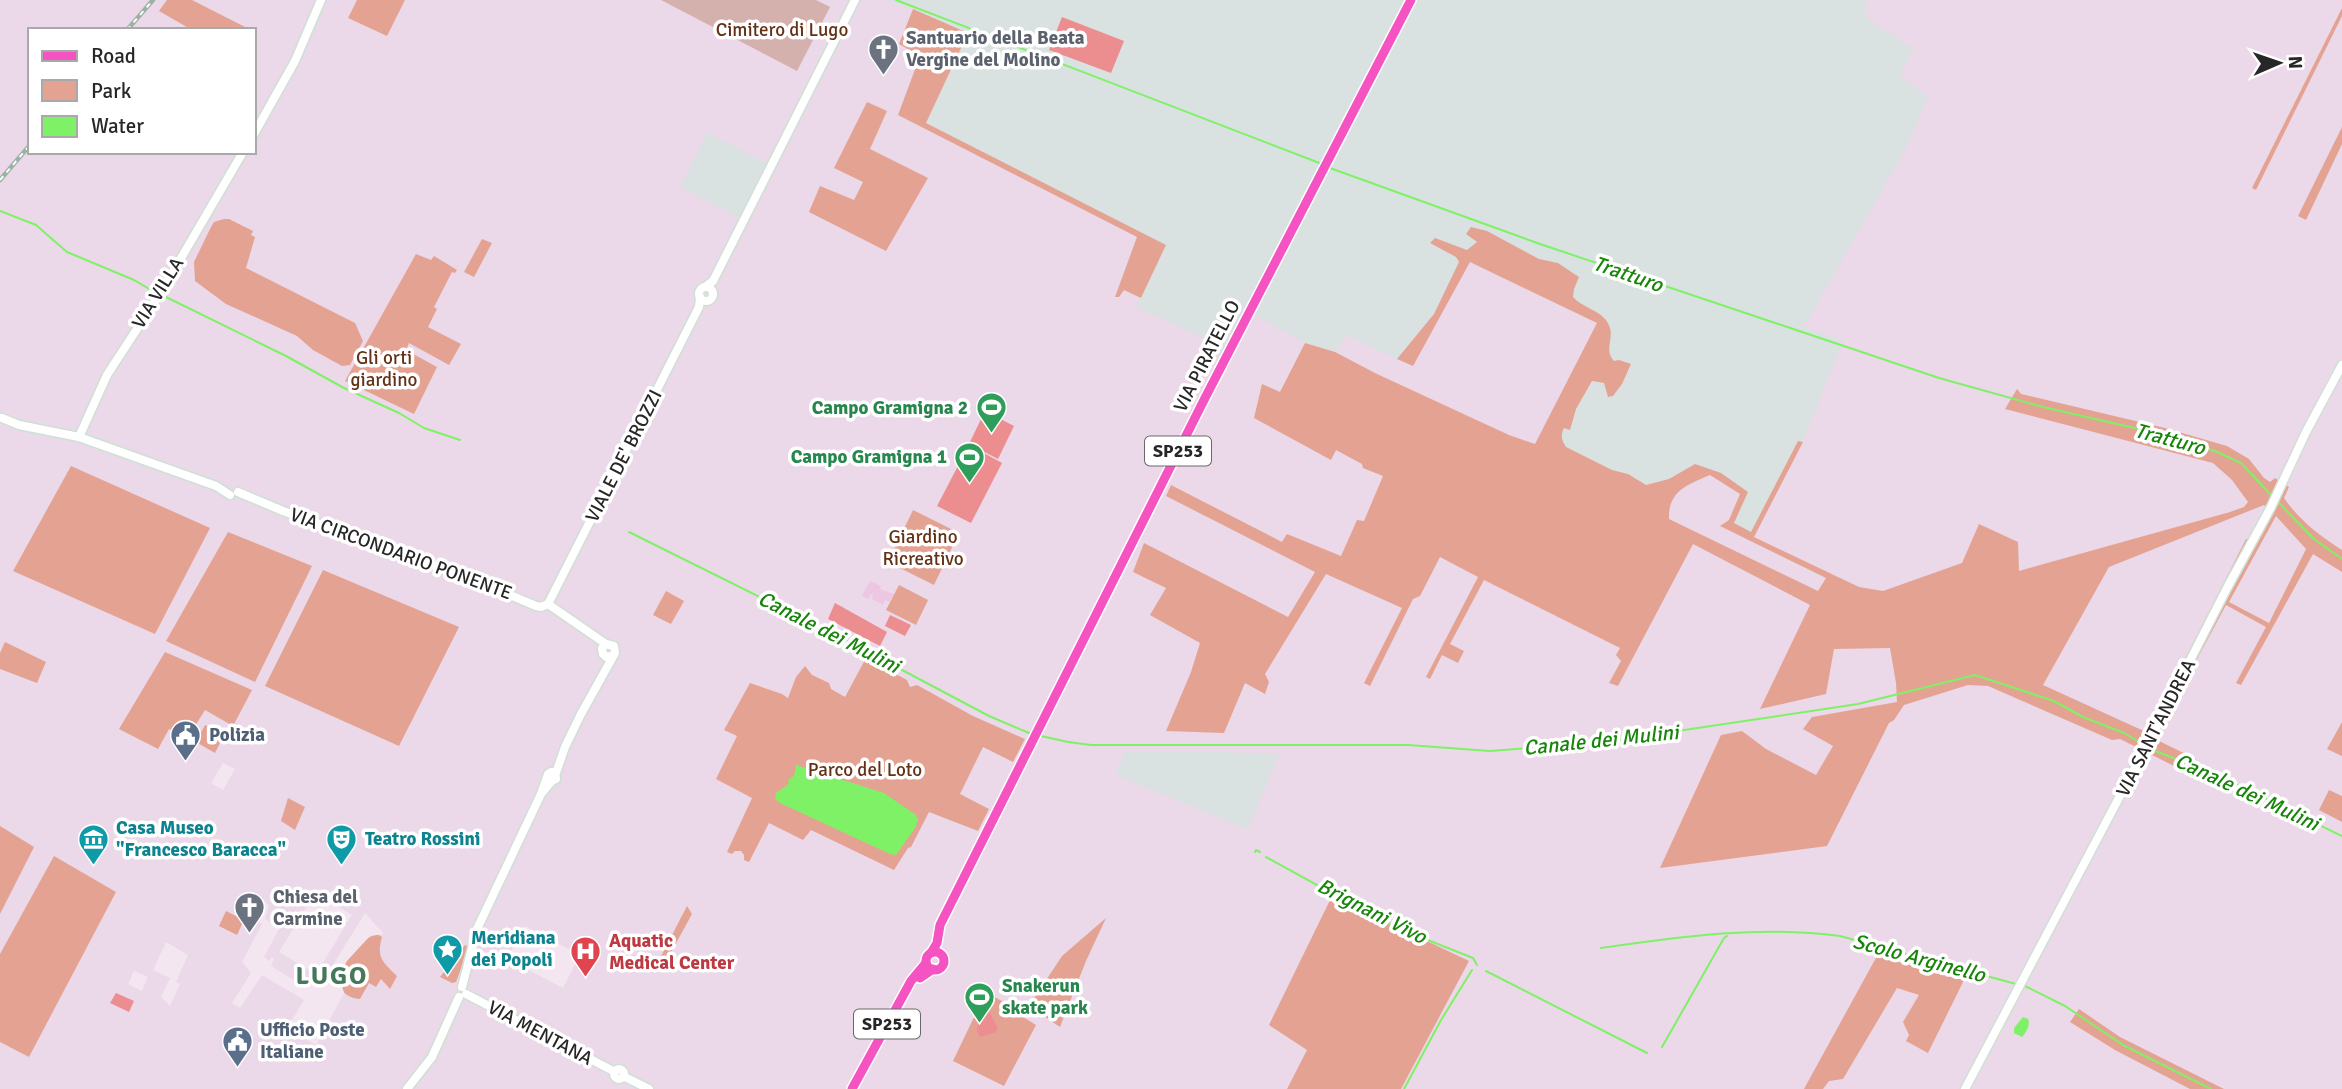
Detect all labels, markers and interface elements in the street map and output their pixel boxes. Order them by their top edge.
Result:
park label: Cimitero di Lugo [716,18,848,42]
place label: Santuario della Beata Vergine del Molino [906,26,1085,72]
legend [28,28,256,154]
north arrow [2244,28,2314,98]
church icon: Santuario della Beata Vergine del Molino [866,32,900,76]
text: Road [91,43,136,69]
text: N [2283,55,2307,69]
text: Park [91,78,132,104]
text: Water [91,113,144,139]
water label: Tratturo [1590,250,1667,298]
street label: VIA VILLA [127,252,190,333]
street label: VIA PIRATELLO [1169,296,1245,416]
park label: Gli orti giardino [351,346,418,392]
street label: VIALE DE' BROZZI [580,386,668,526]
sports icon: Campo Gramigna 2 [974,391,1008,435]
place label: Campo Gramigna 2 [812,396,968,420]
water label: Tratturo [2132,417,2209,461]
road number: SP253 [1145,436,1211,466]
sports icon: Campo Gramigna 1 [953,440,987,484]
place label: Campo Gramigna 1 [791,445,947,469]
street label: VIA CIRCONDARIO PONENTE [287,503,515,605]
park label: Giardino Ricreativo [882,525,964,571]
water label: Canale dei Mulini [754,585,906,680]
street label: VIA SANT'ANDREA [2111,655,2201,801]
public building icon: Polizia [169,718,203,762]
water label: Canale dei Mulini [1522,719,1682,761]
place label: Polizia [209,723,265,747]
water label: Canale dei Mulini [2171,747,2325,838]
park label: Parco del Loto [808,758,922,782]
place label: Casa Museo "Francesco Baracca" [116,816,286,862]
museum icon: Casa Museo "Francesco Baracca" [76,822,110,866]
theatre icon: Teatro Rossini [325,822,359,866]
place label: Teatro Rossini [365,827,481,851]
water label: Brignani Vivo [1313,872,1432,950]
place label: Chiesa del Carmine [273,885,358,931]
church icon: Chiesa del Carmine [233,891,267,935]
place label: Meridiana dei Popoli [471,926,556,972]
water label: Scolo Arginello [1850,928,1989,988]
place label: Aquatic Medical Center [609,929,735,975]
place icon: Meridiana dei Popoli [431,932,465,976]
hospital icon: Aquatic Medical Center [569,935,603,979]
district label: LUGO [296,960,368,992]
place label: Snakerun skate park [1002,974,1088,1020]
sports icon: Snakerun skate park [962,980,996,1024]
street label: VIA MENTANA [483,995,597,1071]
road number: SP253 [854,1009,920,1038]
place label: Ufficio Poste Italiane [260,1018,365,1064]
public building icon: Ufficio Poste Italiane [220,1024,254,1068]

